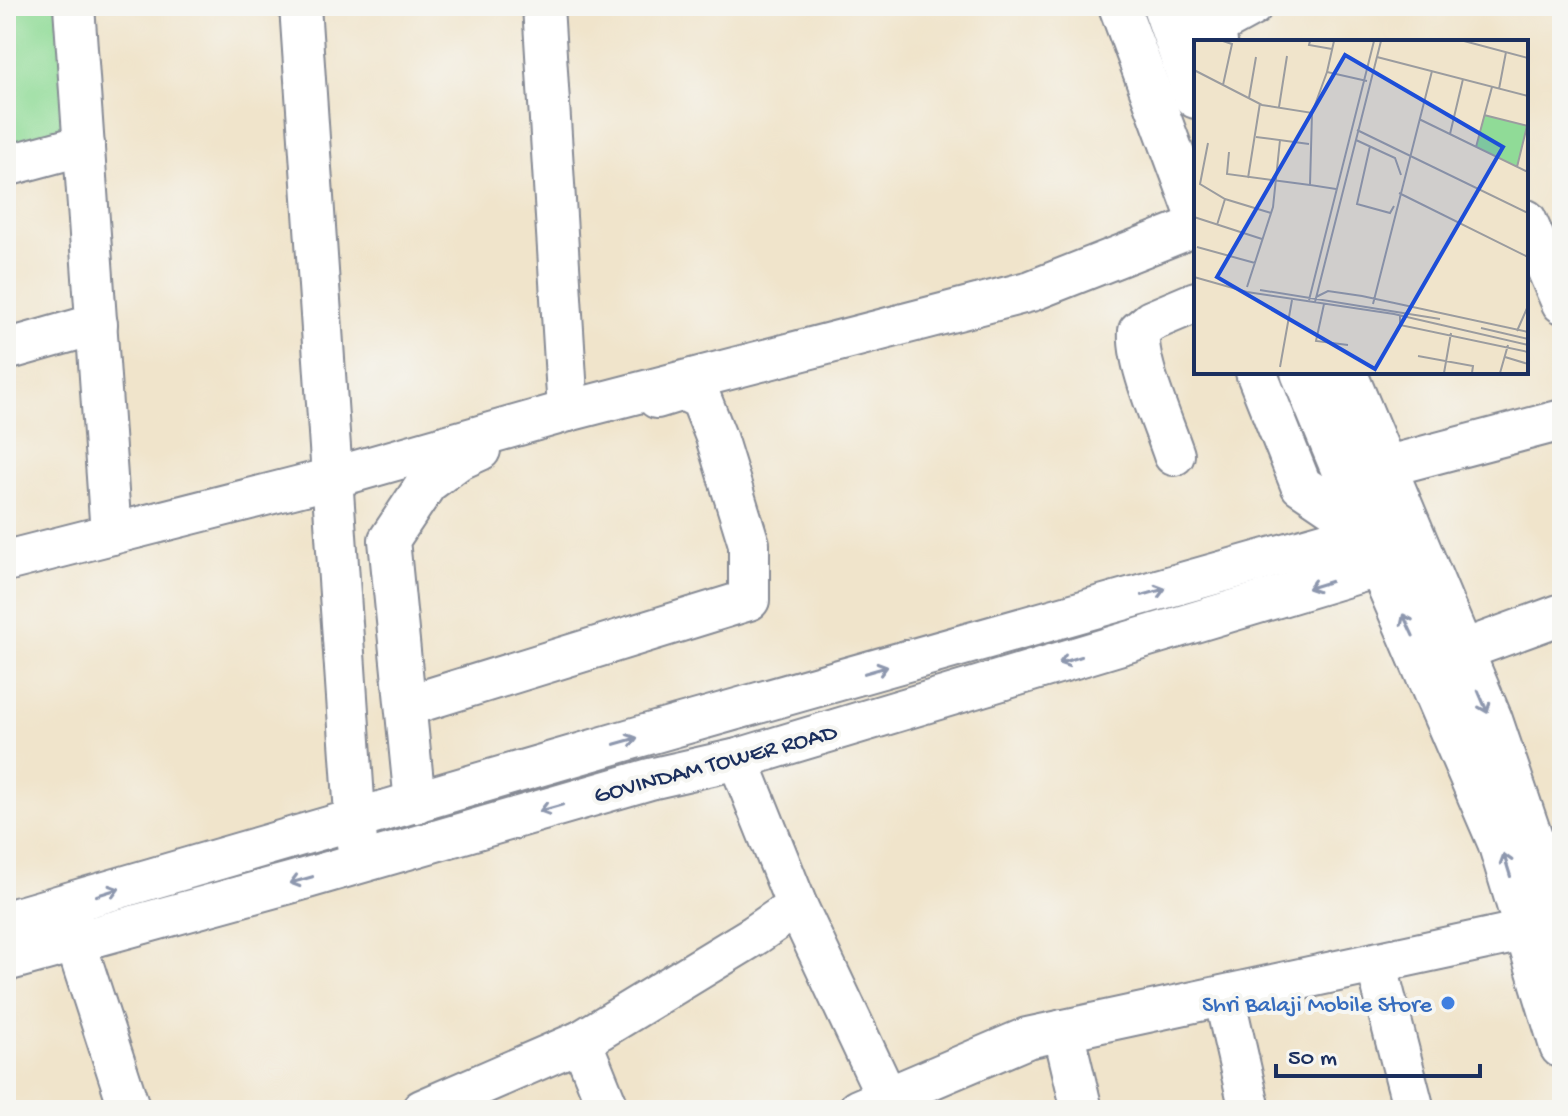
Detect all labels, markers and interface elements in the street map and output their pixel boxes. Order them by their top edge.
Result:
inset map [1194,40,1528,374]
one-way arrow [1307,578,1333,593]
one-way arrow [1140,584,1166,599]
one-way arrow [1399,613,1414,637]
one-way arrow [1058,654,1083,668]
one-way arrow [863,662,889,677]
one-way arrow [1476,689,1491,714]
street label: GOVINDAM TOWER ROAD [591,719,841,812]
one-way arrow [613,732,639,747]
one-way arrow [538,801,564,816]
one-way arrow [1499,852,1514,878]
one-way arrow [289,873,315,888]
one-way arrow [95,884,120,898]
place label: Shri Balaji Mobile Store [1202,992,1433,1021]
marker: Shri Balaji Mobile Store [1439,994,1457,1012]
scale bar [1276,1028,1480,1078]
text: 50 m [1288,1045,1337,1074]

